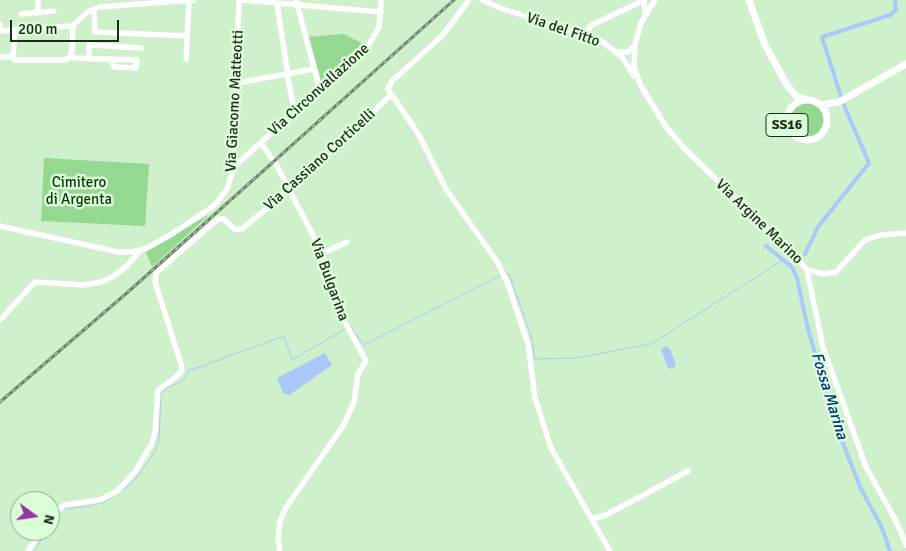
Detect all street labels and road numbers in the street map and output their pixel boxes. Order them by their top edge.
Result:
street label: Via del Fitto [524,9,602,51]
street label: Via Giacomo Matteotti [222,29,248,173]
street label: Via Circonvallazione [265,40,373,140]
street label: Via Cassiano Corticelli [261,105,379,215]
road number: SS16 [766,114,808,136]
street label: Via Argine Marino [712,176,806,268]
street label: Via Bulgarina [306,236,352,324]

